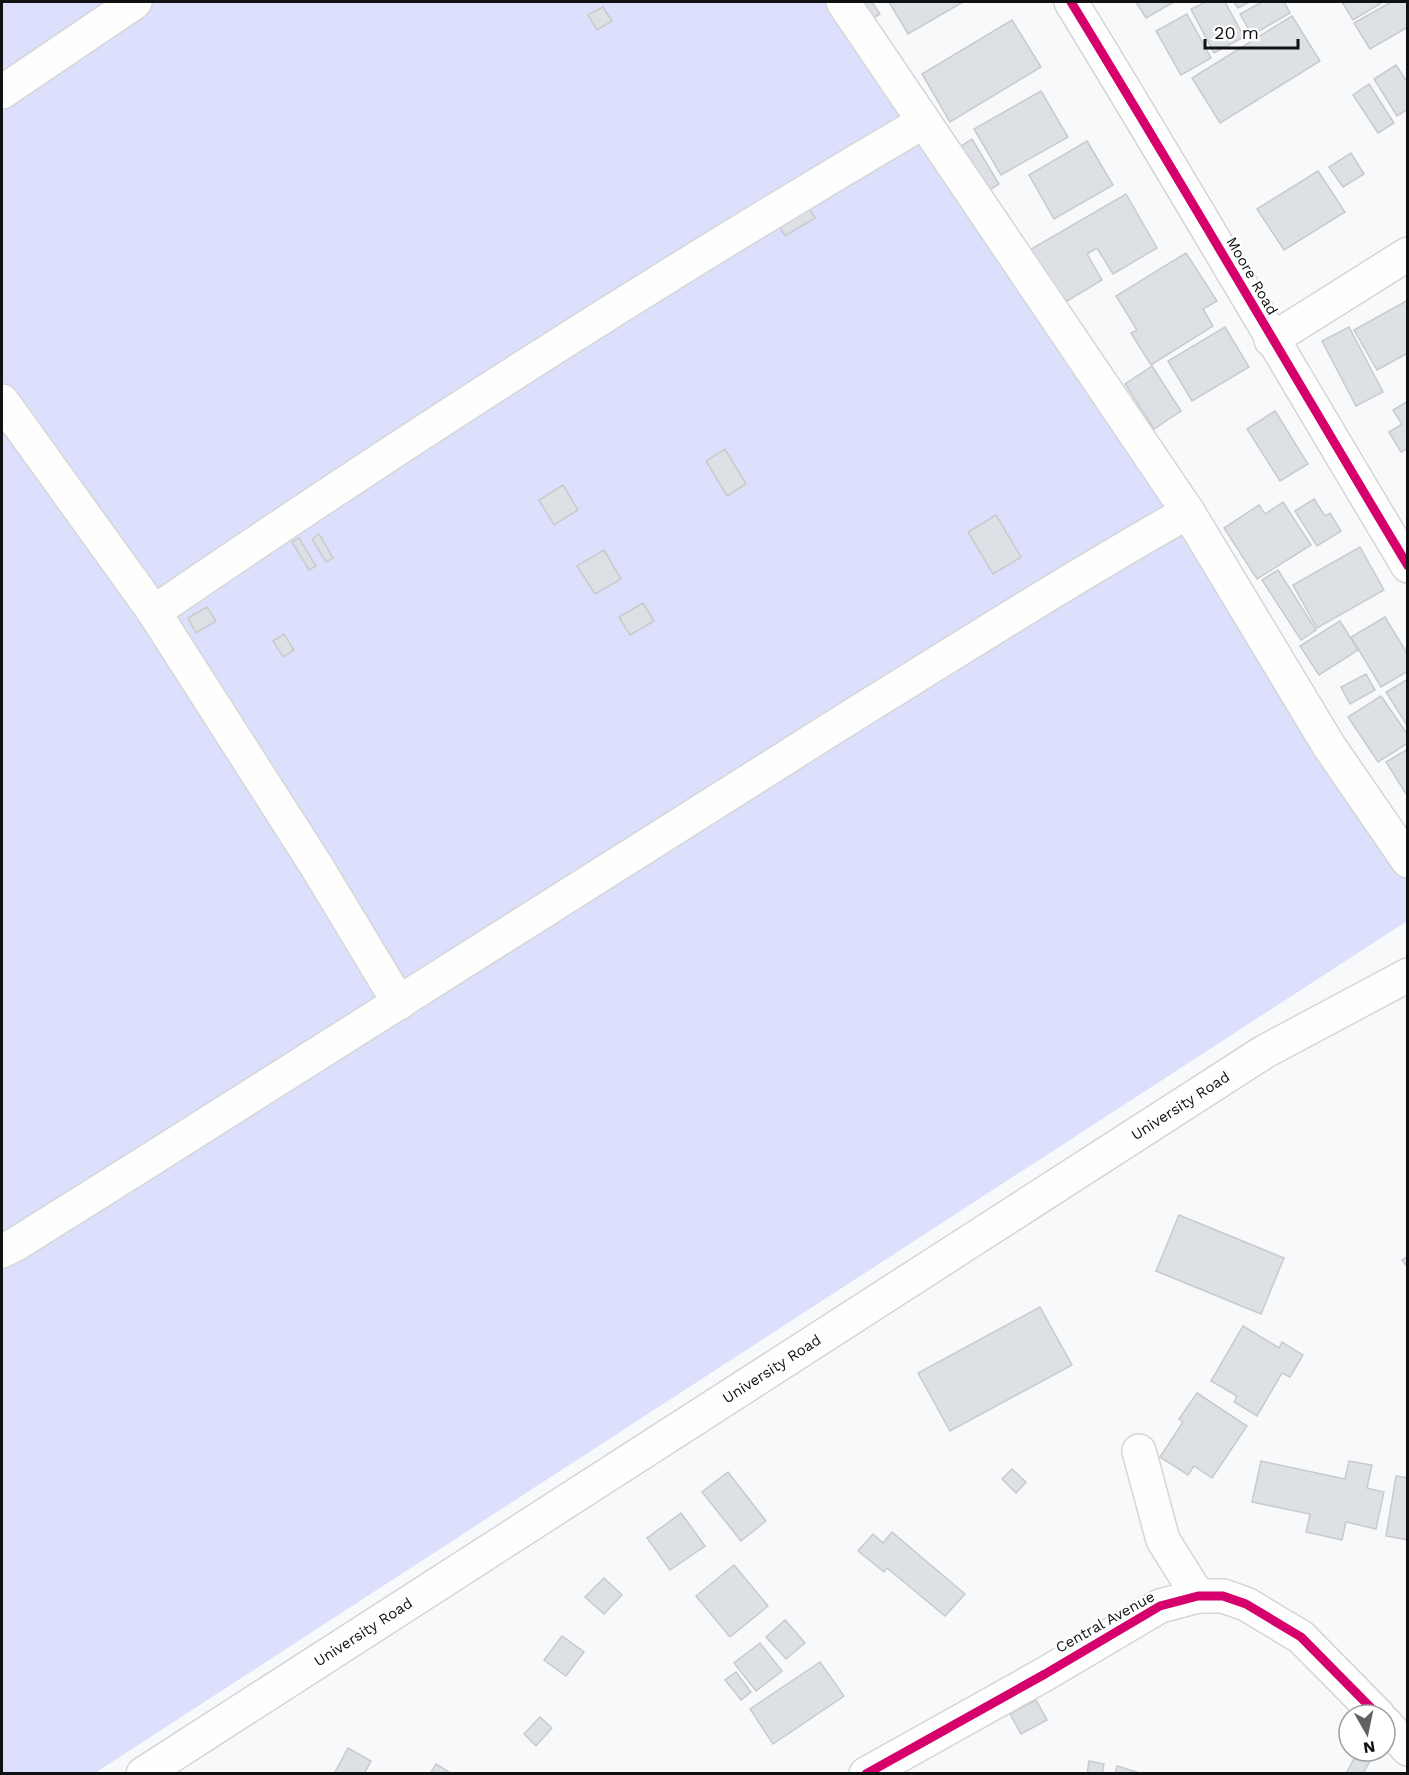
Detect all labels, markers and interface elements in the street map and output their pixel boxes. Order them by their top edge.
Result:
scale bar [1205,12,1298,50]
text: 20 m [1214,22,1259,43]
street label: Moore Road [1222,234,1282,318]
street label: University Road [1128,1068,1233,1144]
street label: University Road [719,1331,824,1407]
street label: Central Avenue [1052,1587,1158,1657]
street label: University Road [311,1594,416,1670]
north arrow [1337,1703,1397,1763]
text: N [1362,1737,1377,1758]

